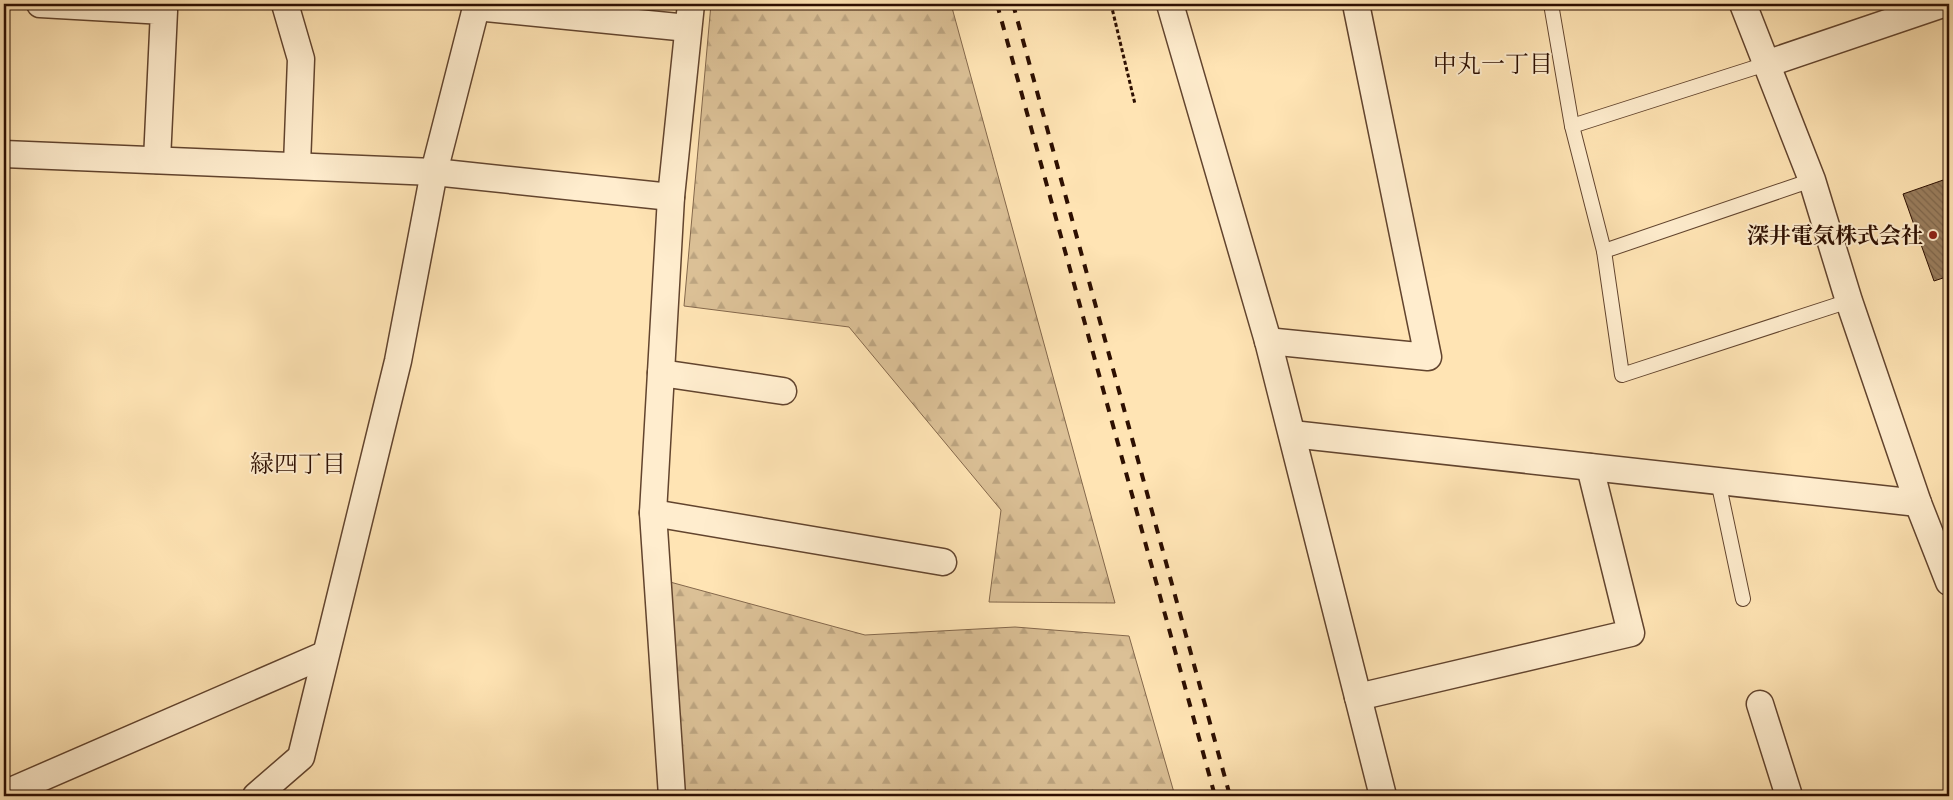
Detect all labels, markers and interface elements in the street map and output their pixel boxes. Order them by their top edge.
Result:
district label: 中丸一丁目 [1433,48,1553,79]
place label: 深井電気株式会社 [1747,221,1923,250]
marker: 深井電気株式会社 [1927,229,1939,241]
district label: 緑四丁目 [250,448,346,479]

